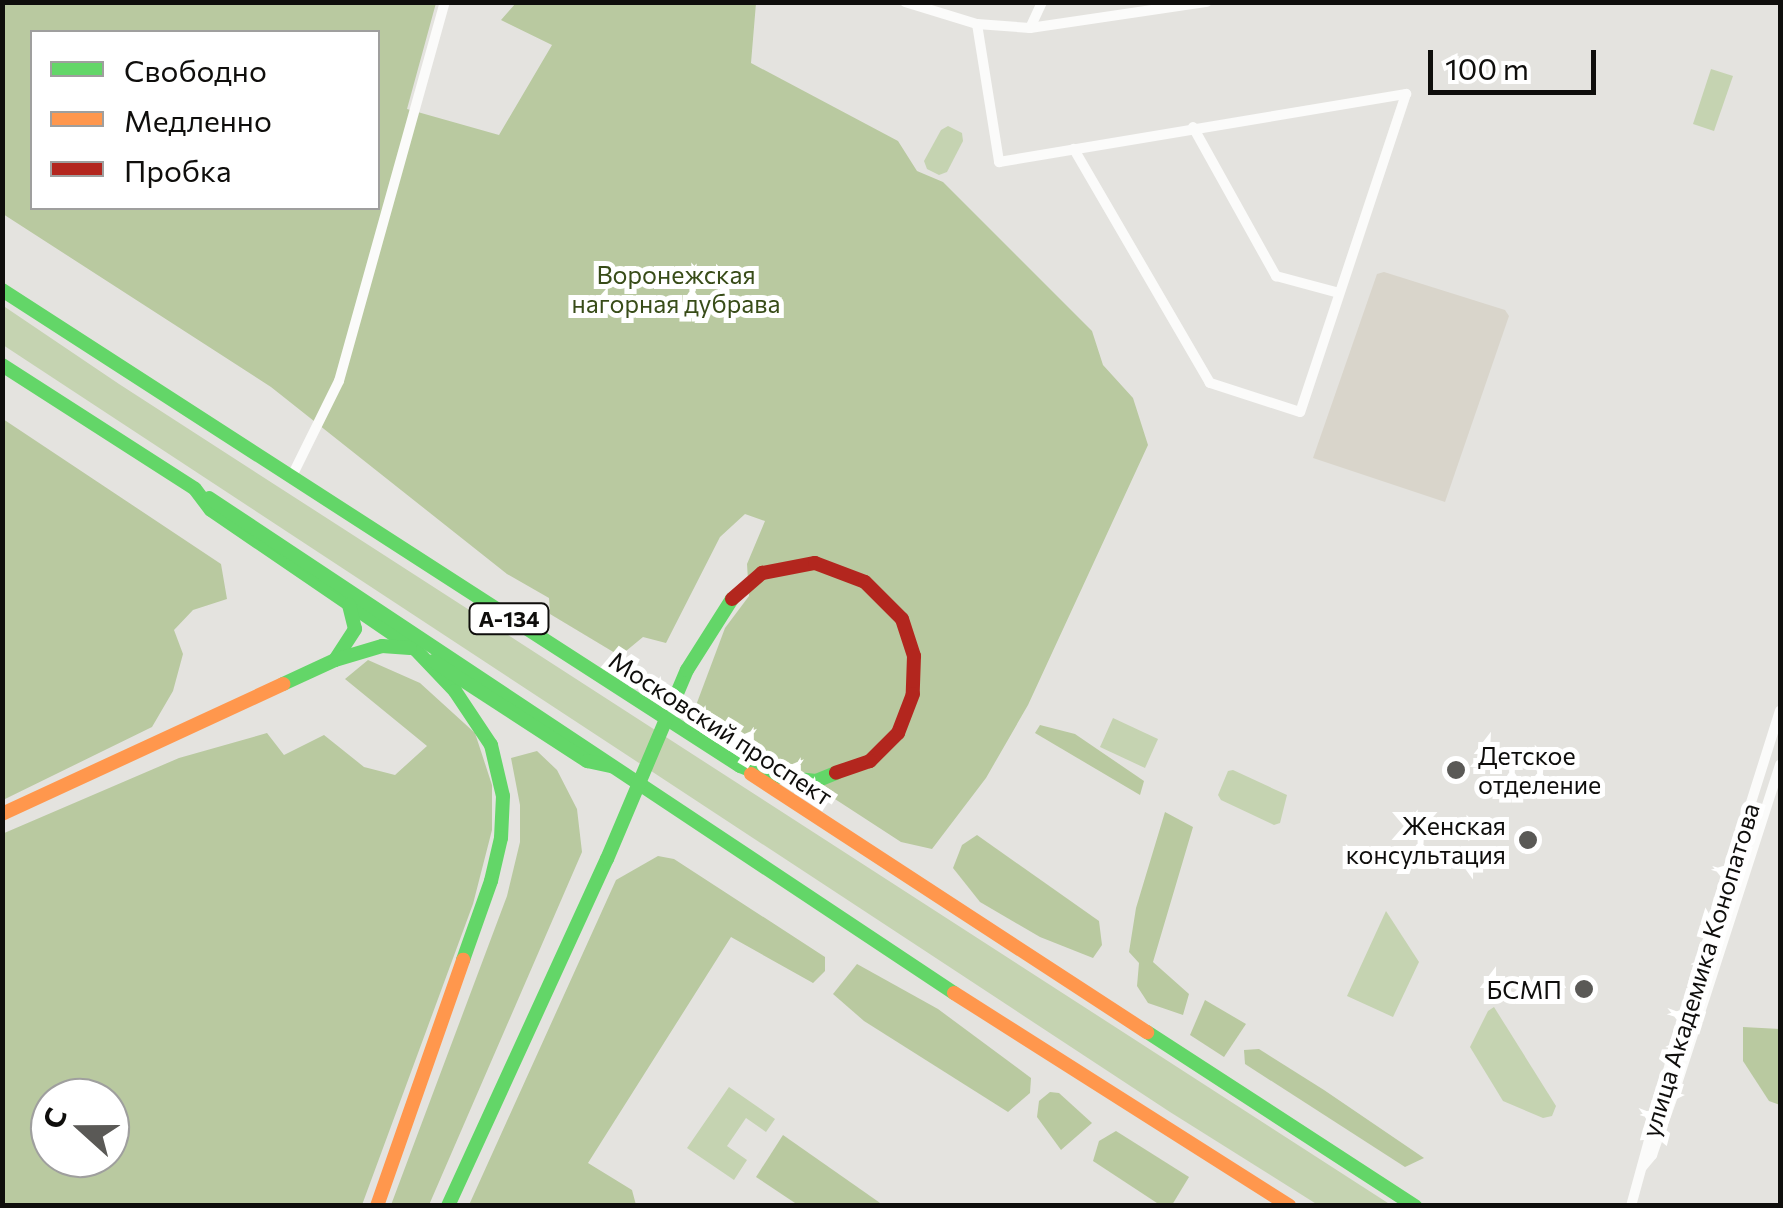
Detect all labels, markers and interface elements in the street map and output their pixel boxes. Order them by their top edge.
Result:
legend [30,30,380,210]
scale bar [1433,30,1600,92]
text: 100 m [1445,49,1529,86]
text: Свободно [124,51,267,88]
text: Медленно [124,101,272,138]
text: Пробка [124,151,232,188]
park label: Воронежская нагорная дубрава [571,260,781,319]
road number: А-134 [466,602,552,636]
street label: Московский проспект [604,645,838,811]
place label: Детское отделение [1478,741,1601,800]
marker: Детское отделение [1443,757,1469,783]
street label: улица Академика Конопатова [1635,799,1765,1141]
place label: Женская консультация [1346,811,1506,870]
marker: Женская консультация [1515,827,1541,853]
place label: БСМП [1487,974,1562,1004]
marker: БСМП [1571,976,1597,1002]
north arrow [30,1078,130,1178]
text: С [35,1103,73,1133]

